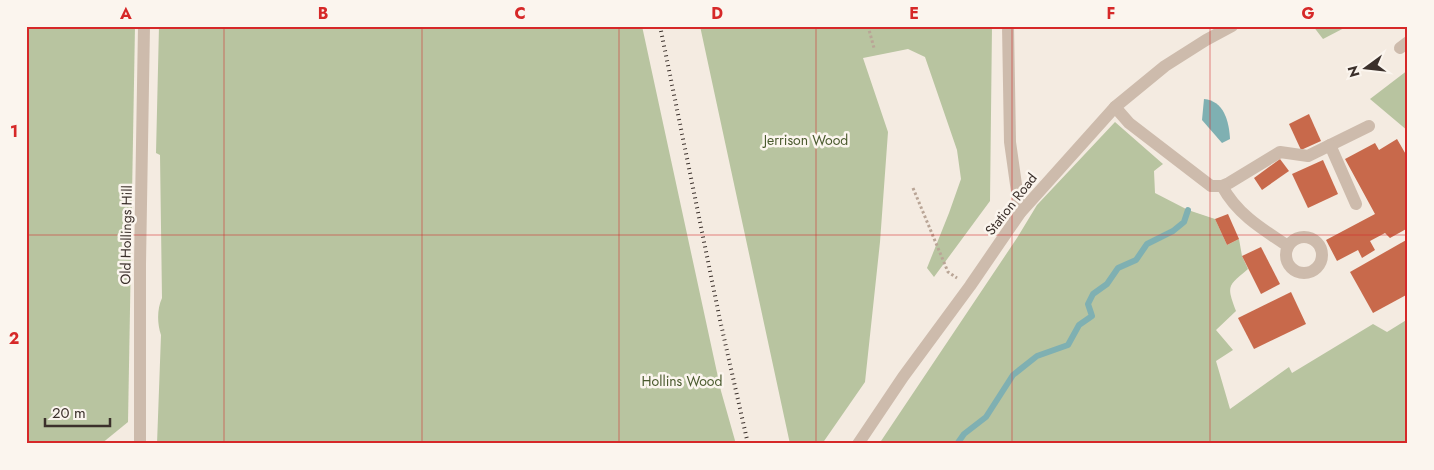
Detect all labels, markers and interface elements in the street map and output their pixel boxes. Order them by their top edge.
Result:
text: A [119,2,132,25]
text: B [318,2,328,25]
text: C [514,2,526,25]
text: D [711,2,723,25]
text: E [909,2,919,25]
text: F [1107,2,1115,25]
text: G [1301,2,1315,25]
north arrow [1342,42,1392,92]
text: N [1342,63,1365,79]
text: 1 [10,120,18,143]
park label: Jerrison Wood [762,130,848,150]
street label: Station Road [980,169,1042,239]
street label: Old Hollings Hill [115,185,137,285]
text: 2 [9,327,19,350]
park label: Hollins Wood [642,371,722,391]
scale bar [45,395,110,427]
text: 20 m [52,402,86,424]

